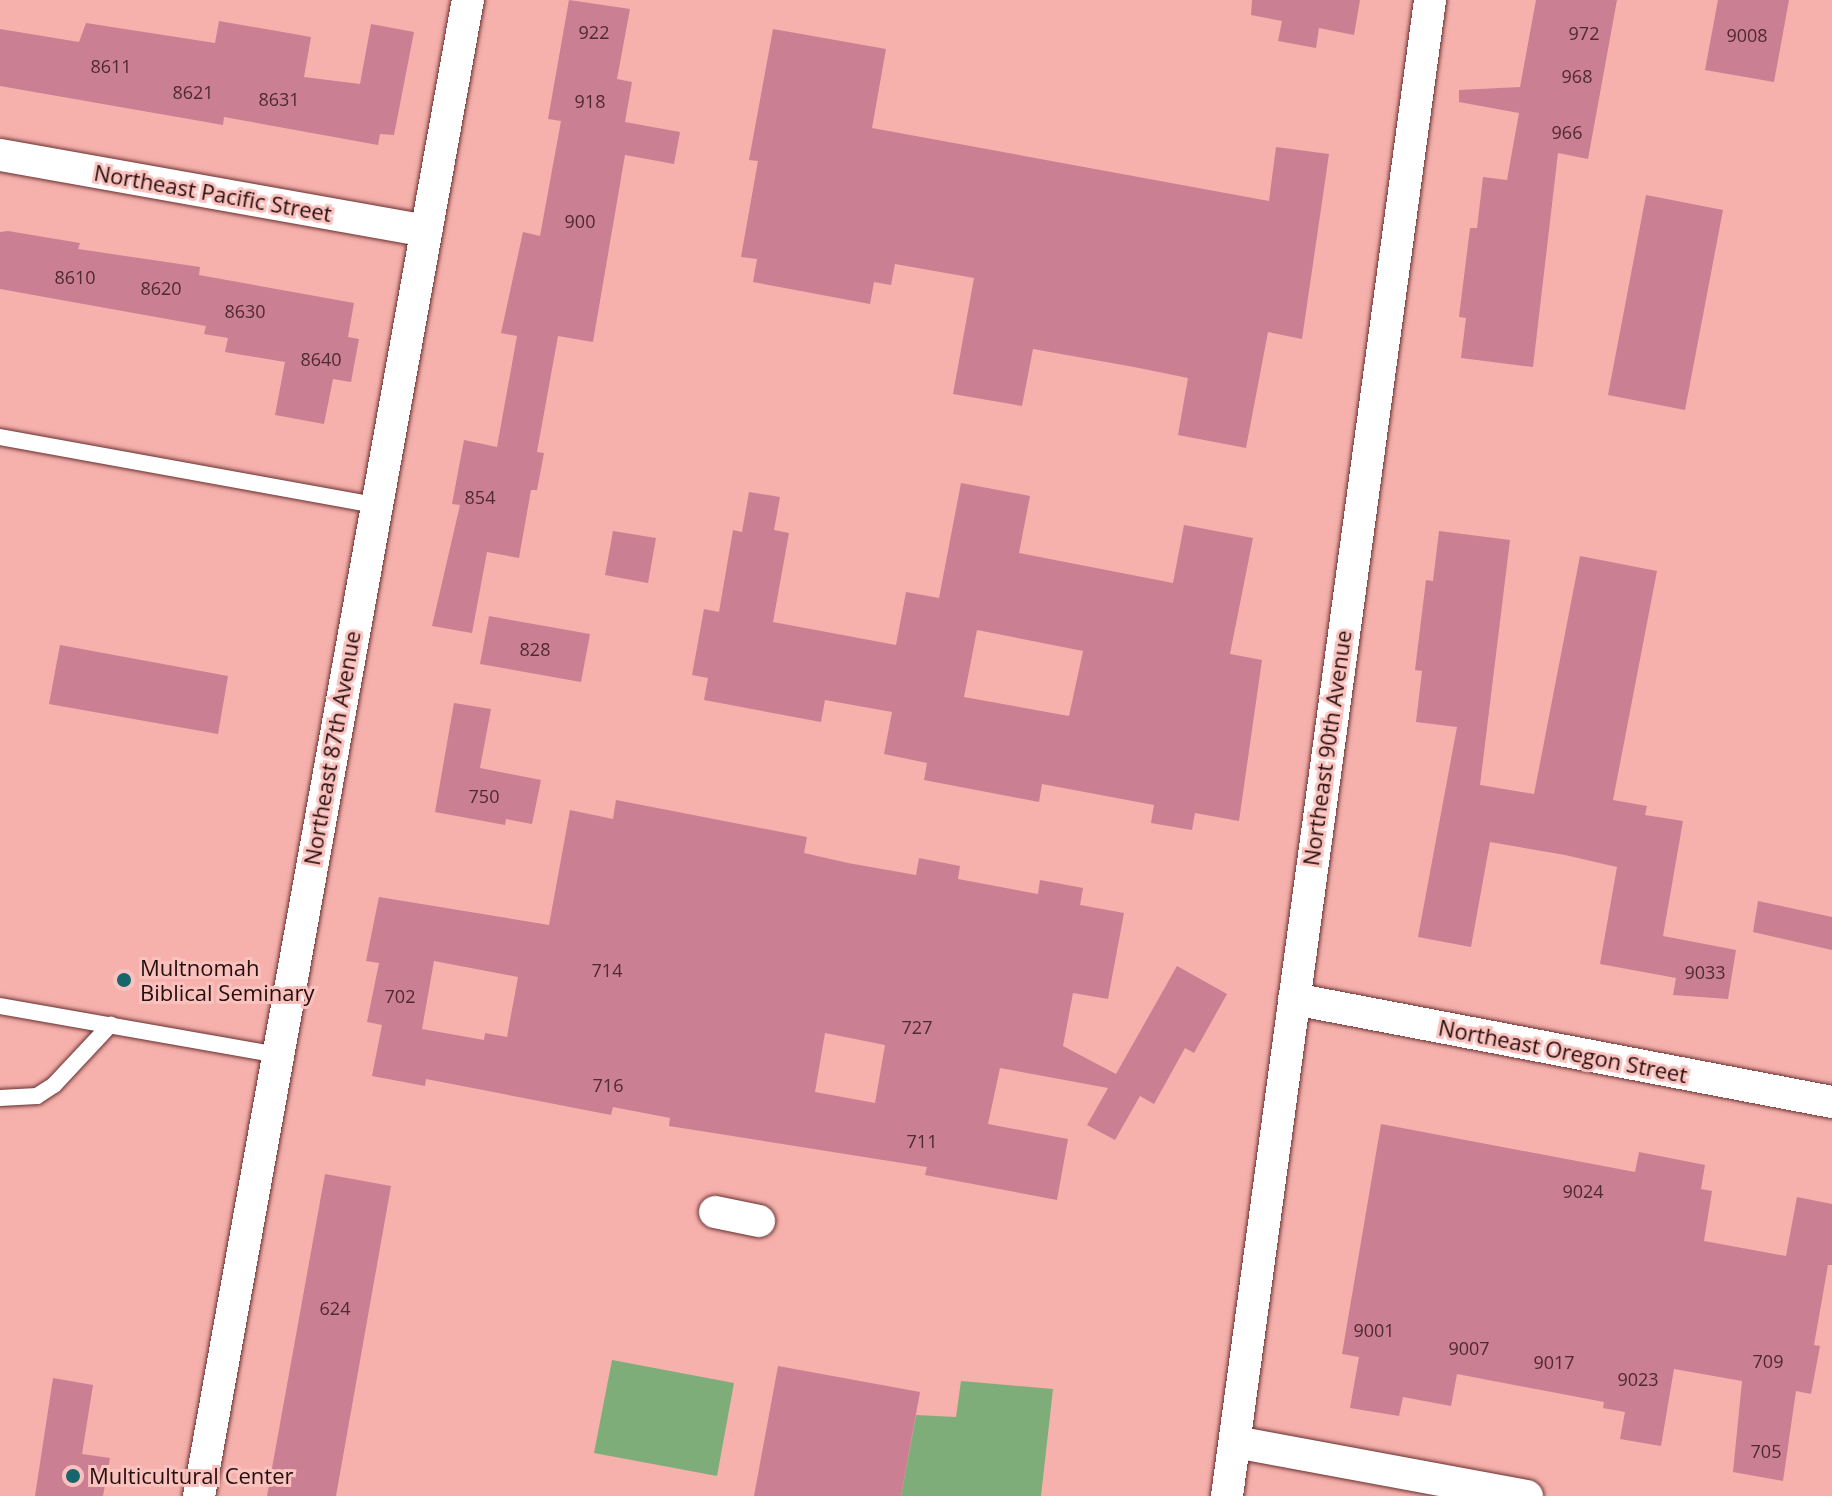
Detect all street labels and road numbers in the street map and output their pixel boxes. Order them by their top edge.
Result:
street label: Northeast Pacific Street [92,159,334,227]
street label: Northeast 87th Avenue [298,629,366,867]
street label: Northeast 90th Avenue [1297,629,1357,867]
street label: Northeast Oregon Street [1436,1014,1690,1088]

